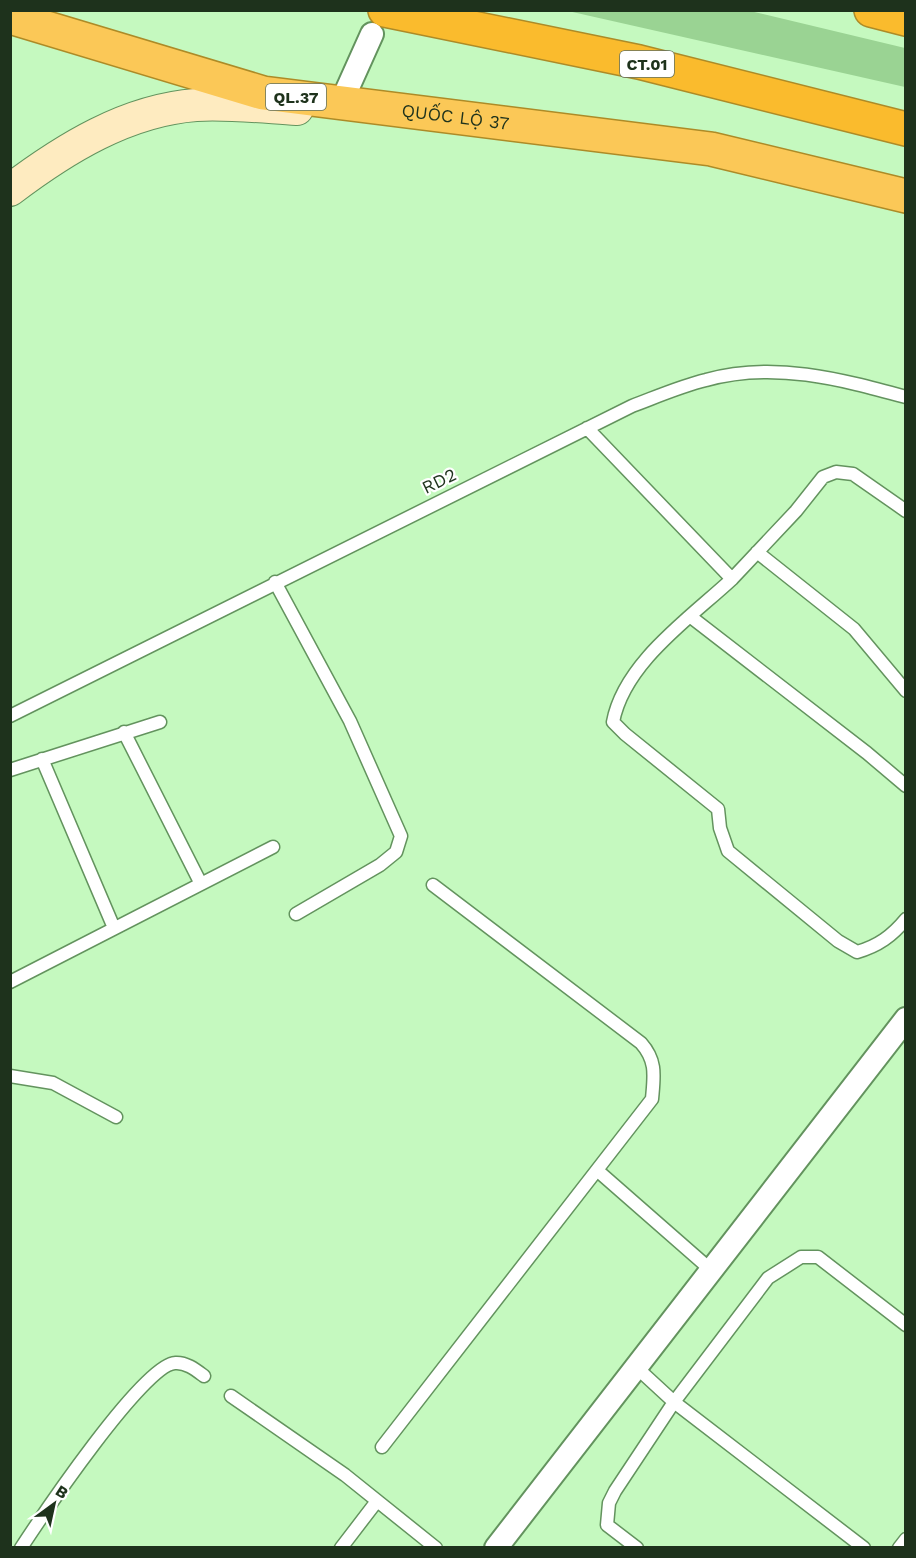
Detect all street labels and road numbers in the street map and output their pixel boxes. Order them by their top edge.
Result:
road number: CT.01 [620,51,674,77]
road number: QL.37 [266,84,326,110]
street label: QUỐC LỘ 37 [400,99,510,134]
street label: RD2 [418,463,459,498]

